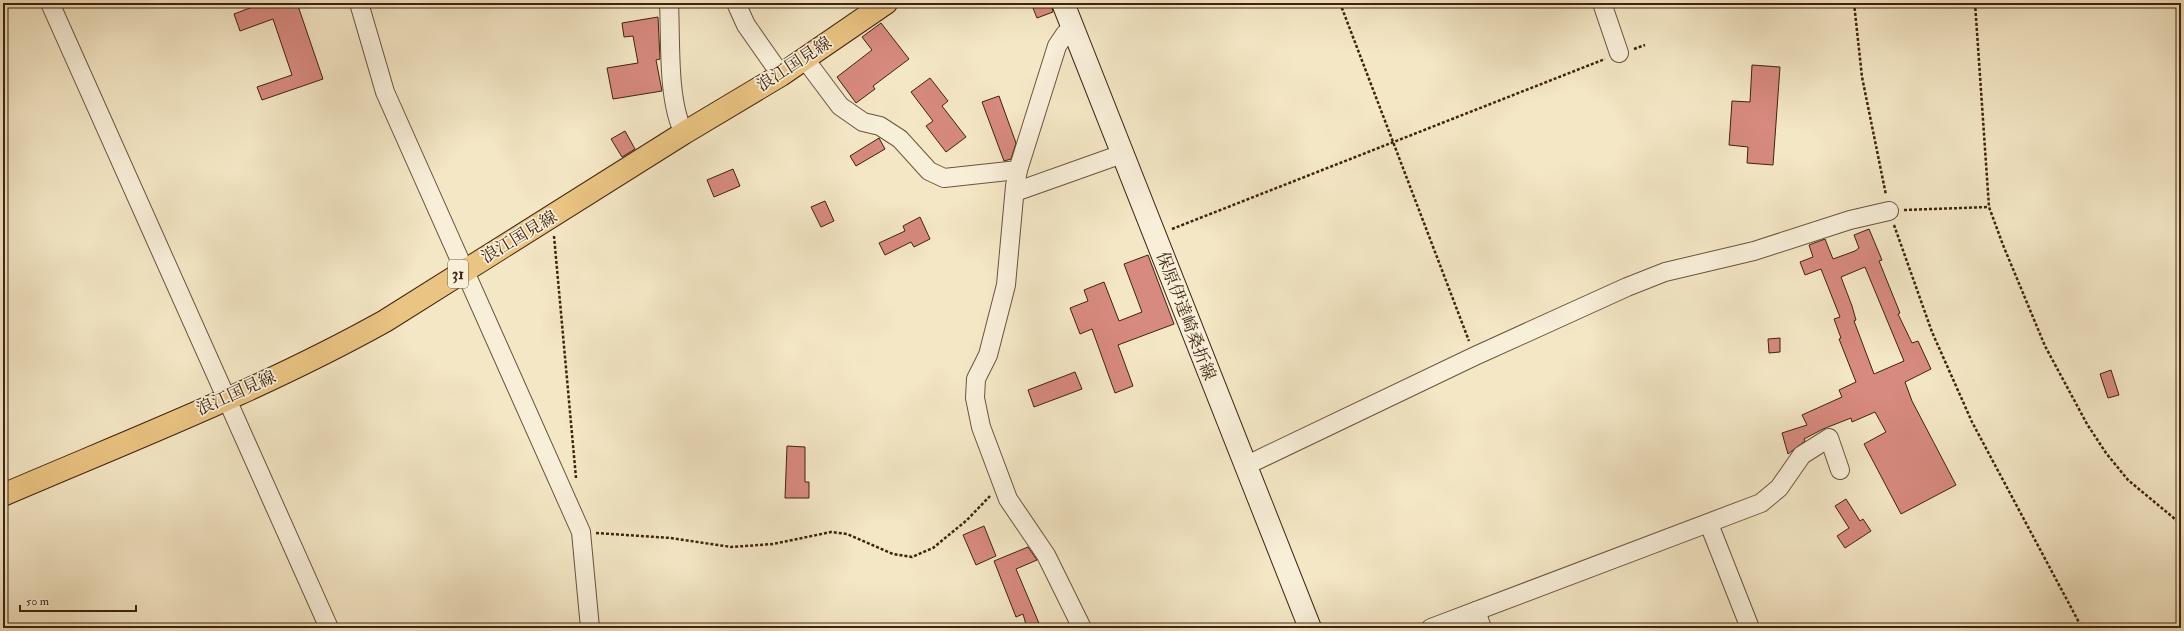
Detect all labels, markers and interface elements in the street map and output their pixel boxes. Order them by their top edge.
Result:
street label: 浪江国見線 [753,32,835,96]
street label: 浪江国見線 [477,206,561,268]
street label: 保原伊達崎桑折線 [1152,249,1220,383]
road number: 31 [448,260,468,288]
street label: 浪江国見線 [193,366,279,420]
scale bar [20,587,136,613]
text: 50 m [26,594,50,609]

